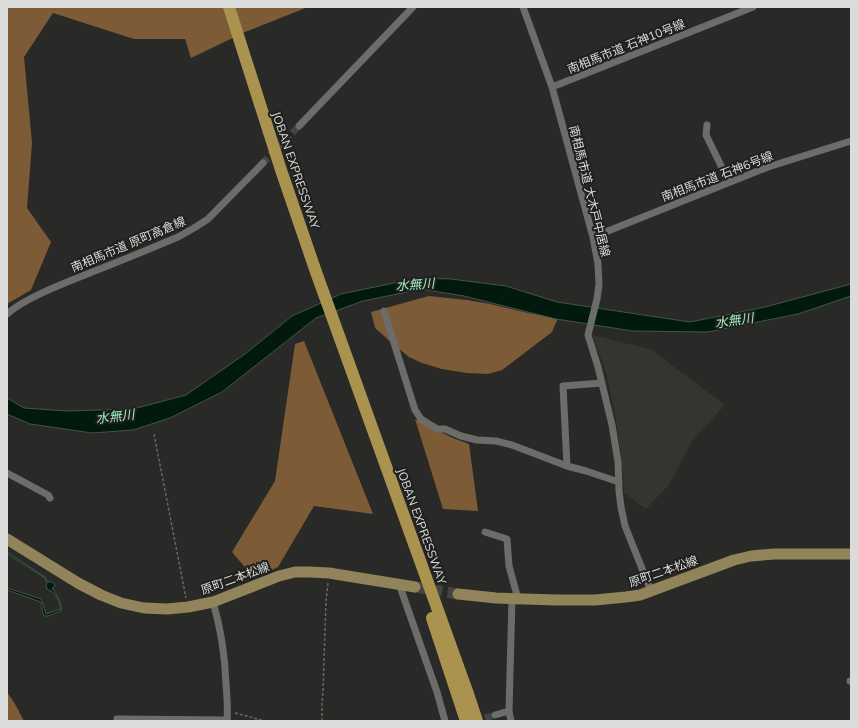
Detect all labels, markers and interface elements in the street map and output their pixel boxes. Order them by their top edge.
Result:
street label: 南相馬市道 石神10号線 [565,16,687,76]
street label: JOBAN EXPRESSWAY [269,109,323,231]
street label: 南相馬市道 大木戸中居線 [566,124,614,258]
street label: 南相馬市道 石神6号線 [659,148,775,204]
street label: 南相馬市道 原町高倉線 [68,213,188,275]
water label: 水無川 [395,275,437,293]
water label: 水無川 [714,309,756,331]
water label: 水無川 [95,405,137,426]
street label: JOBAN EXPRESSWAY [394,466,450,587]
street label: 原町二本松線 [627,552,699,590]
street label: 原町二本松線 [199,559,271,597]

